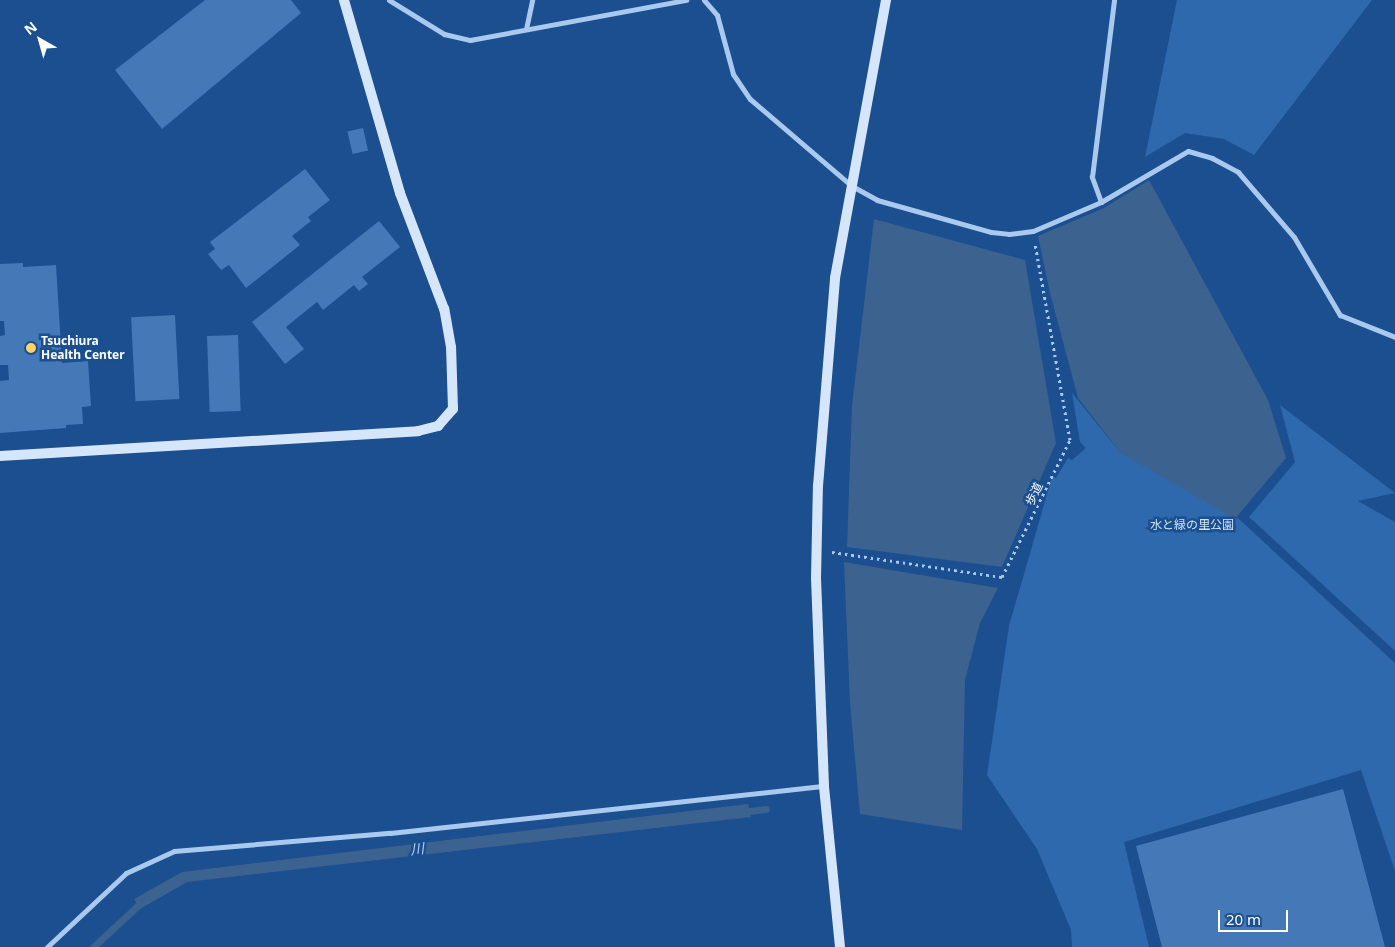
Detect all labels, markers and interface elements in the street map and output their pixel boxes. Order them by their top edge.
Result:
north arrow [15,15,65,65]
text: N [20,17,41,39]
place label: Tsuchiura Health Center [41,334,125,362]
marker: Tsuchiura Health Center [25,342,37,354]
street label: 歩道 [1022,480,1046,508]
park label: 水と緑の里公園 [1150,518,1234,532]
water label: 川 [409,840,425,858]
scale bar [1220,900,1290,932]
text: 20 m [1226,909,1261,929]

